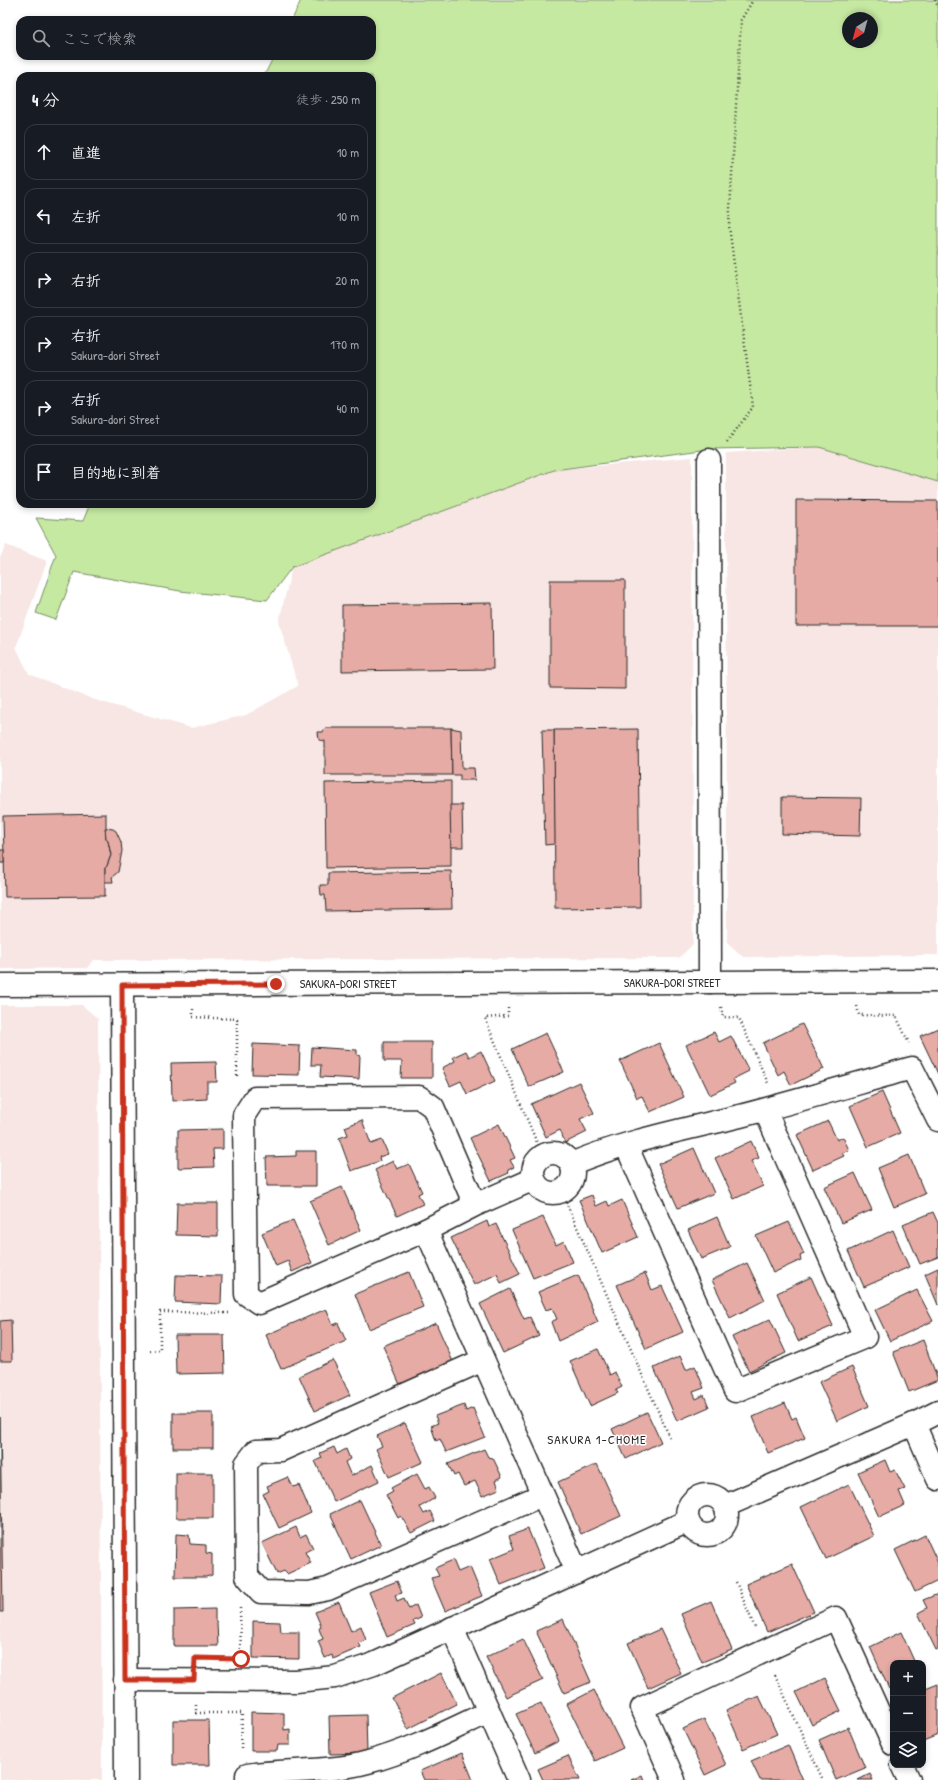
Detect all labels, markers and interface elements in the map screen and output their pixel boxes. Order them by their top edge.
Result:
north arrow [842,12,878,48]
search box [16,16,376,60]
icon: search [30,27,52,49]
text: ここで検索 [62,28,137,49]
text: 4 分 [32,88,59,111]
text: 徒歩 · 250 m [296,90,360,108]
icon: ahead [33,141,55,163]
text: 直進 [71,142,101,163]
text: 10 m [337,143,359,161]
icon: left [33,205,55,227]
text: 左折 [71,206,101,227]
text: 10 m [337,207,359,225]
icon: right [33,269,55,291]
text: 右折 [71,270,101,291]
text: 20 m [335,271,359,289]
text: 右折 [71,325,101,346]
icon: right [33,333,55,355]
text: 170 m [330,335,359,353]
text: Sakura-dori Street [71,346,160,364]
text: 右折 [71,389,101,410]
icon: right [33,397,55,419]
text: 40 m [336,399,359,417]
text: Sakura-dori Street [71,410,160,428]
icon: arrive [33,461,55,483]
text: 目的地に到着 [71,462,161,483]
street label: SAKURA-DORI STREET [624,974,721,991]
route end [267,975,285,993]
street label: SAKURA-DORI STREET [300,975,397,992]
district label: SAKURA 1-CHOME [547,1430,647,1448]
route start [232,1650,250,1668]
map controls [890,1660,926,1768]
button: + [890,1660,926,1696]
button: − [890,1696,926,1732]
button: layers [890,1732,926,1768]

